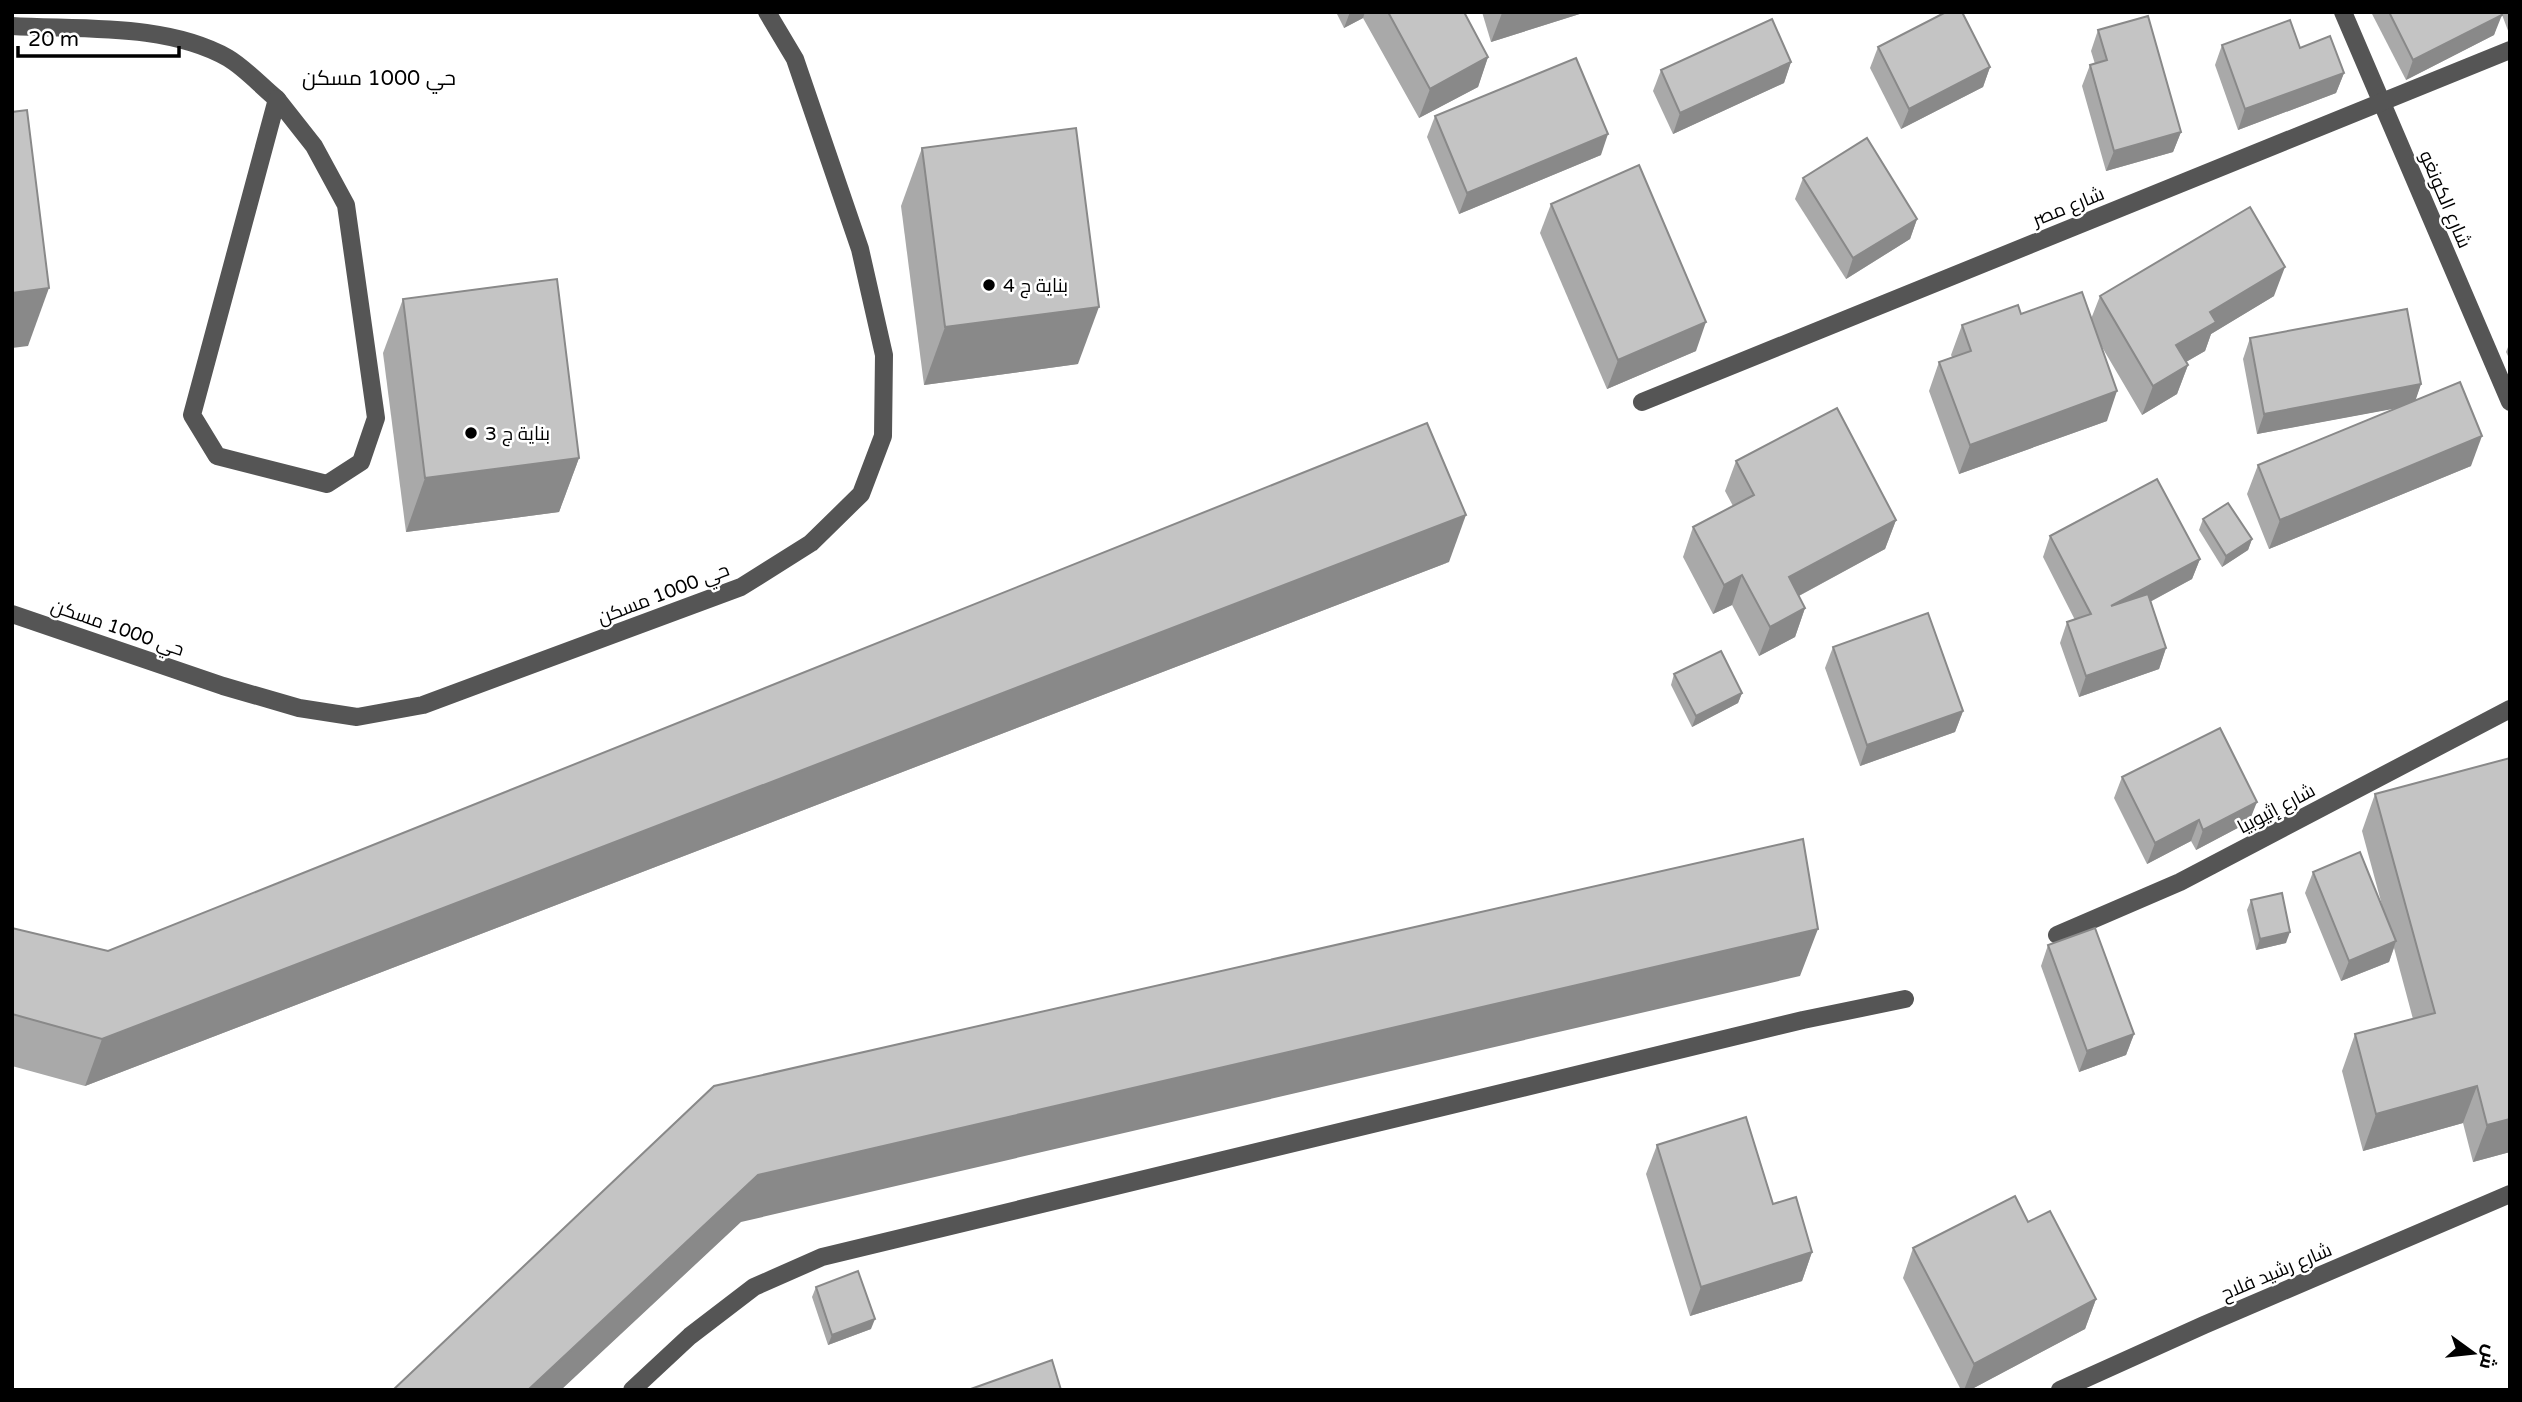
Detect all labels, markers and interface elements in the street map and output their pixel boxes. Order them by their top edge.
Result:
scale bar [18,14,178,58]
text: 20 m [28,27,79,52]
district label: حي 1000 مسكن [302,66,456,94]
street label: شارع الكونغو [2413,147,2475,252]
street label: شارع مصر [2028,183,2108,233]
place label: بناية ج 4 [1003,275,1068,299]
marker: بناية ج 4 [981,277,997,293]
place label: بناية ج 3 [485,423,550,447]
marker: بناية ج 3 [463,425,479,441]
street label: حي 1000 مسكن [594,559,733,632]
street label: حي 1000 مسكن [47,595,187,664]
street label: شارع إثيوبيا [2234,779,2320,840]
street label: شارع رشيد فلاح [2218,1239,2336,1307]
north arrow [2438,1318,2508,1388]
text: ش [2475,1343,2502,1372]

